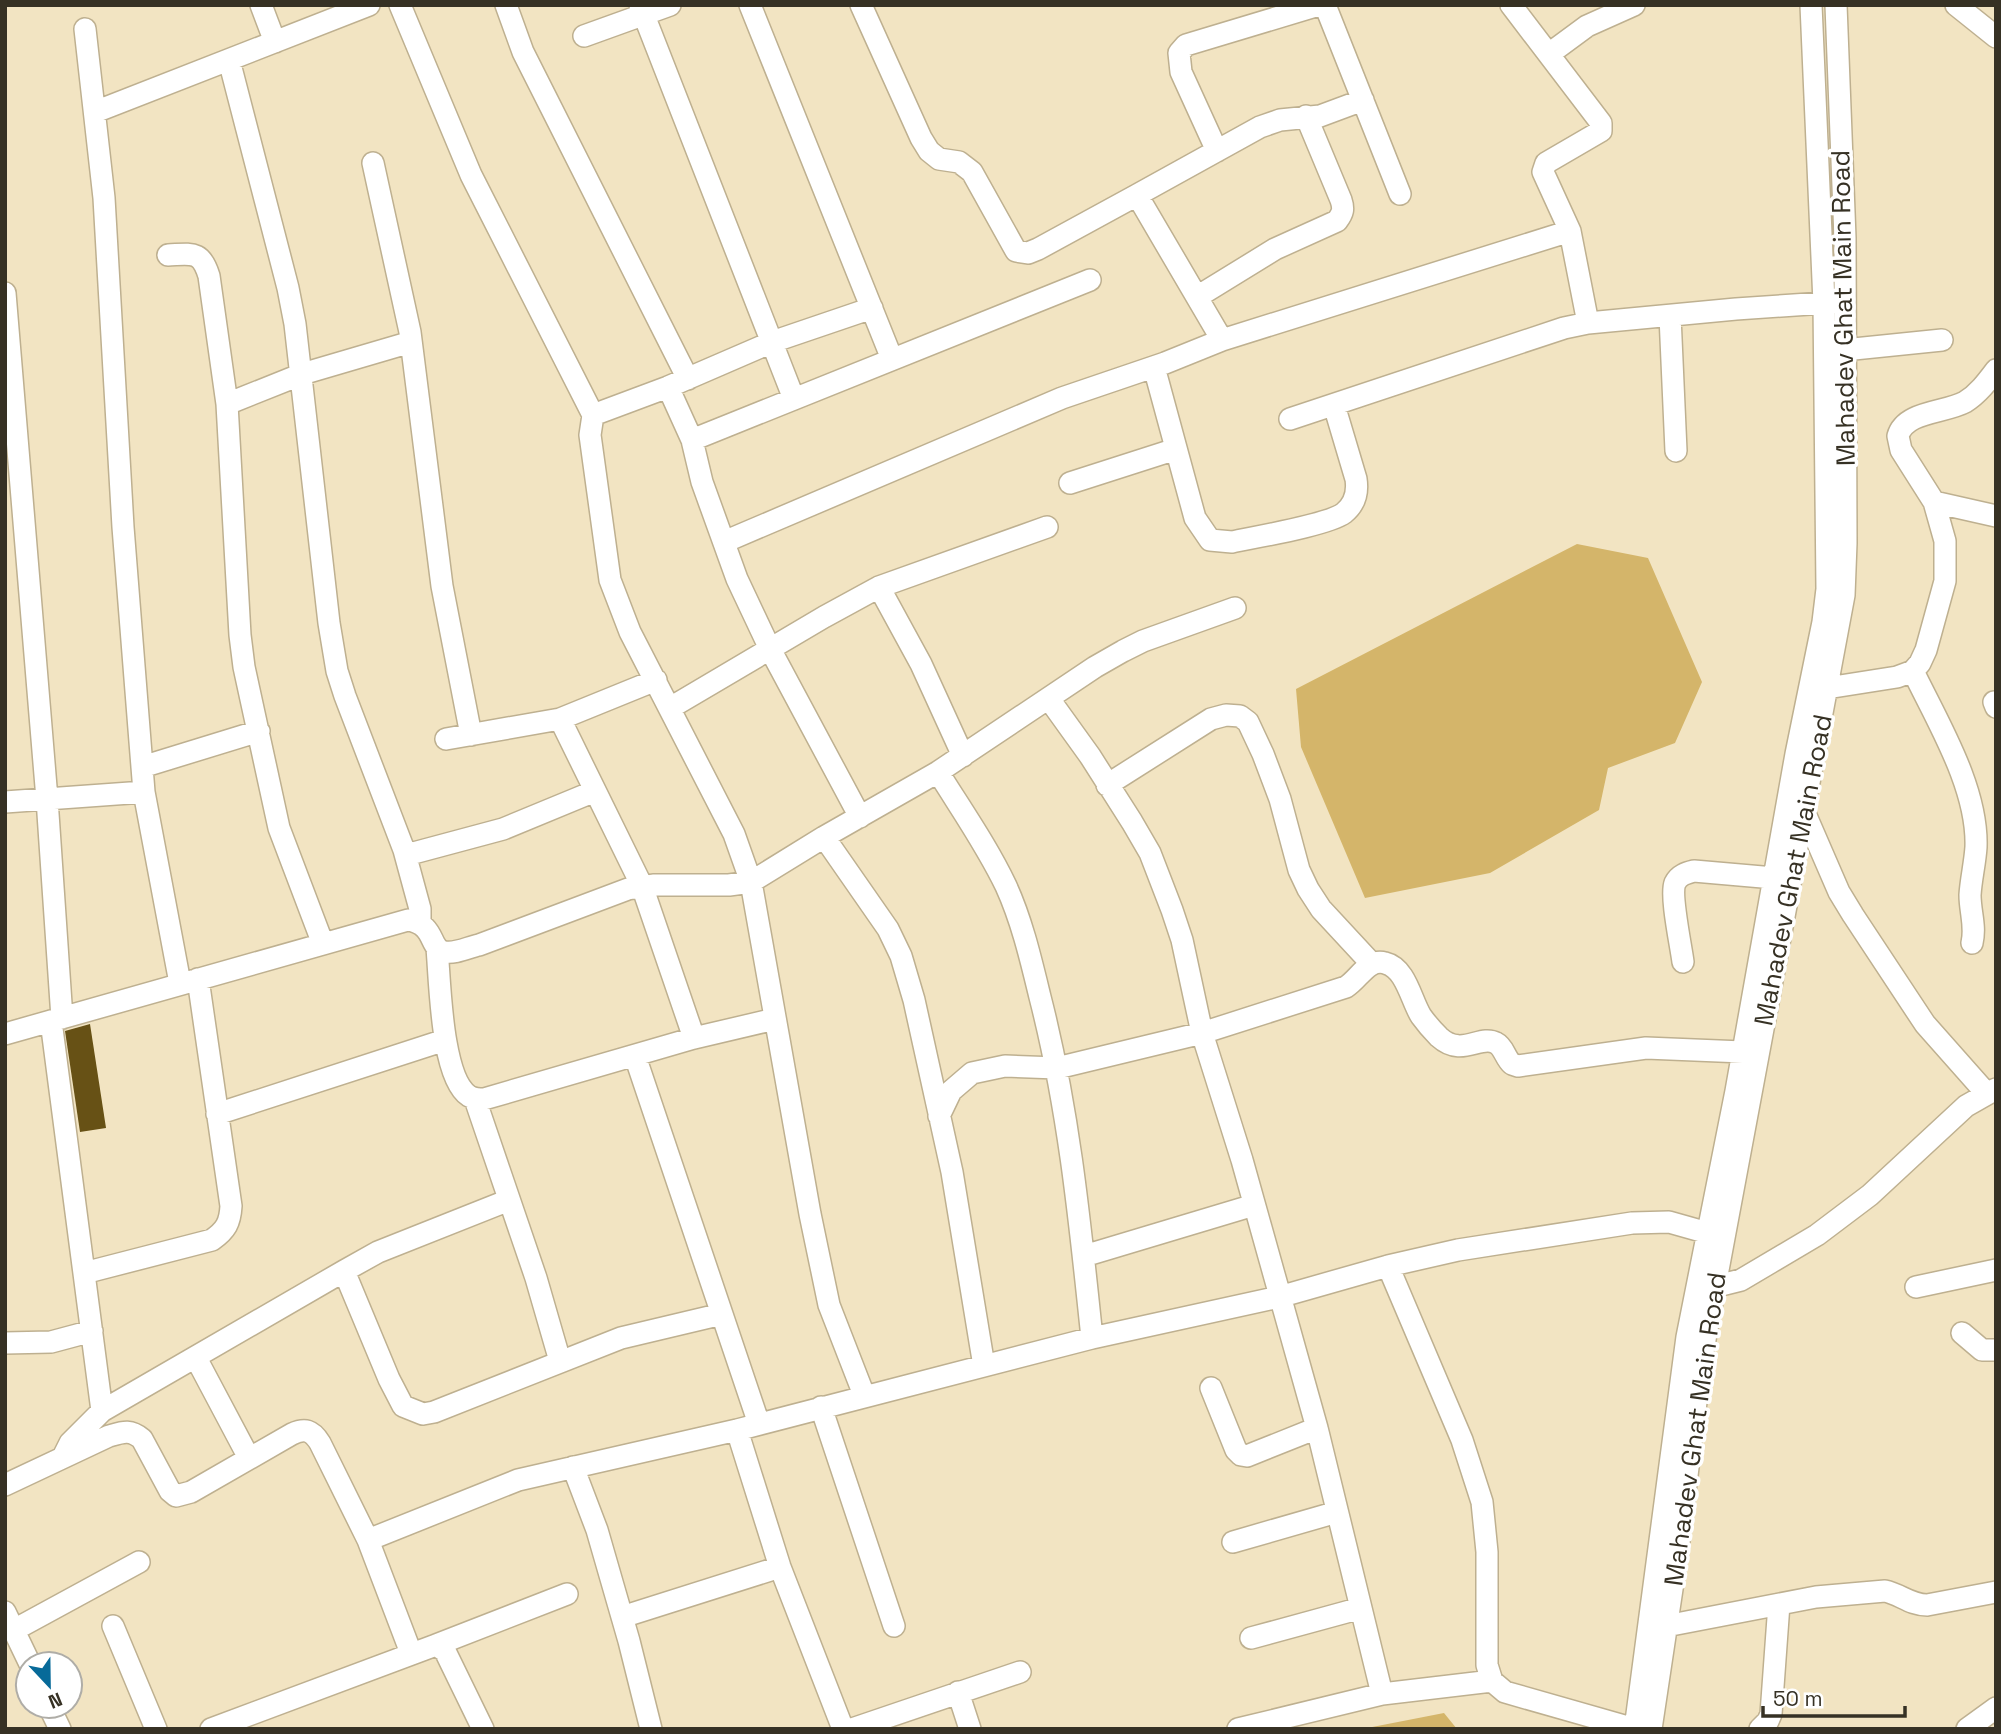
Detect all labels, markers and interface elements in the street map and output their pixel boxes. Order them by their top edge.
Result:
street label: Mahadev Ghat Main Road [1823,150,1863,466]
street label: Mahadev Ghat Main Road [1746,711,1840,1029]
street label: Mahadev Ghat Main Road [1656,1270,1734,1588]
north arrow [14,1650,84,1720]
scale bar [1763,1674,1905,1718]
text: 50 m [1773,1685,1823,1712]
text: N [45,1686,66,1714]

